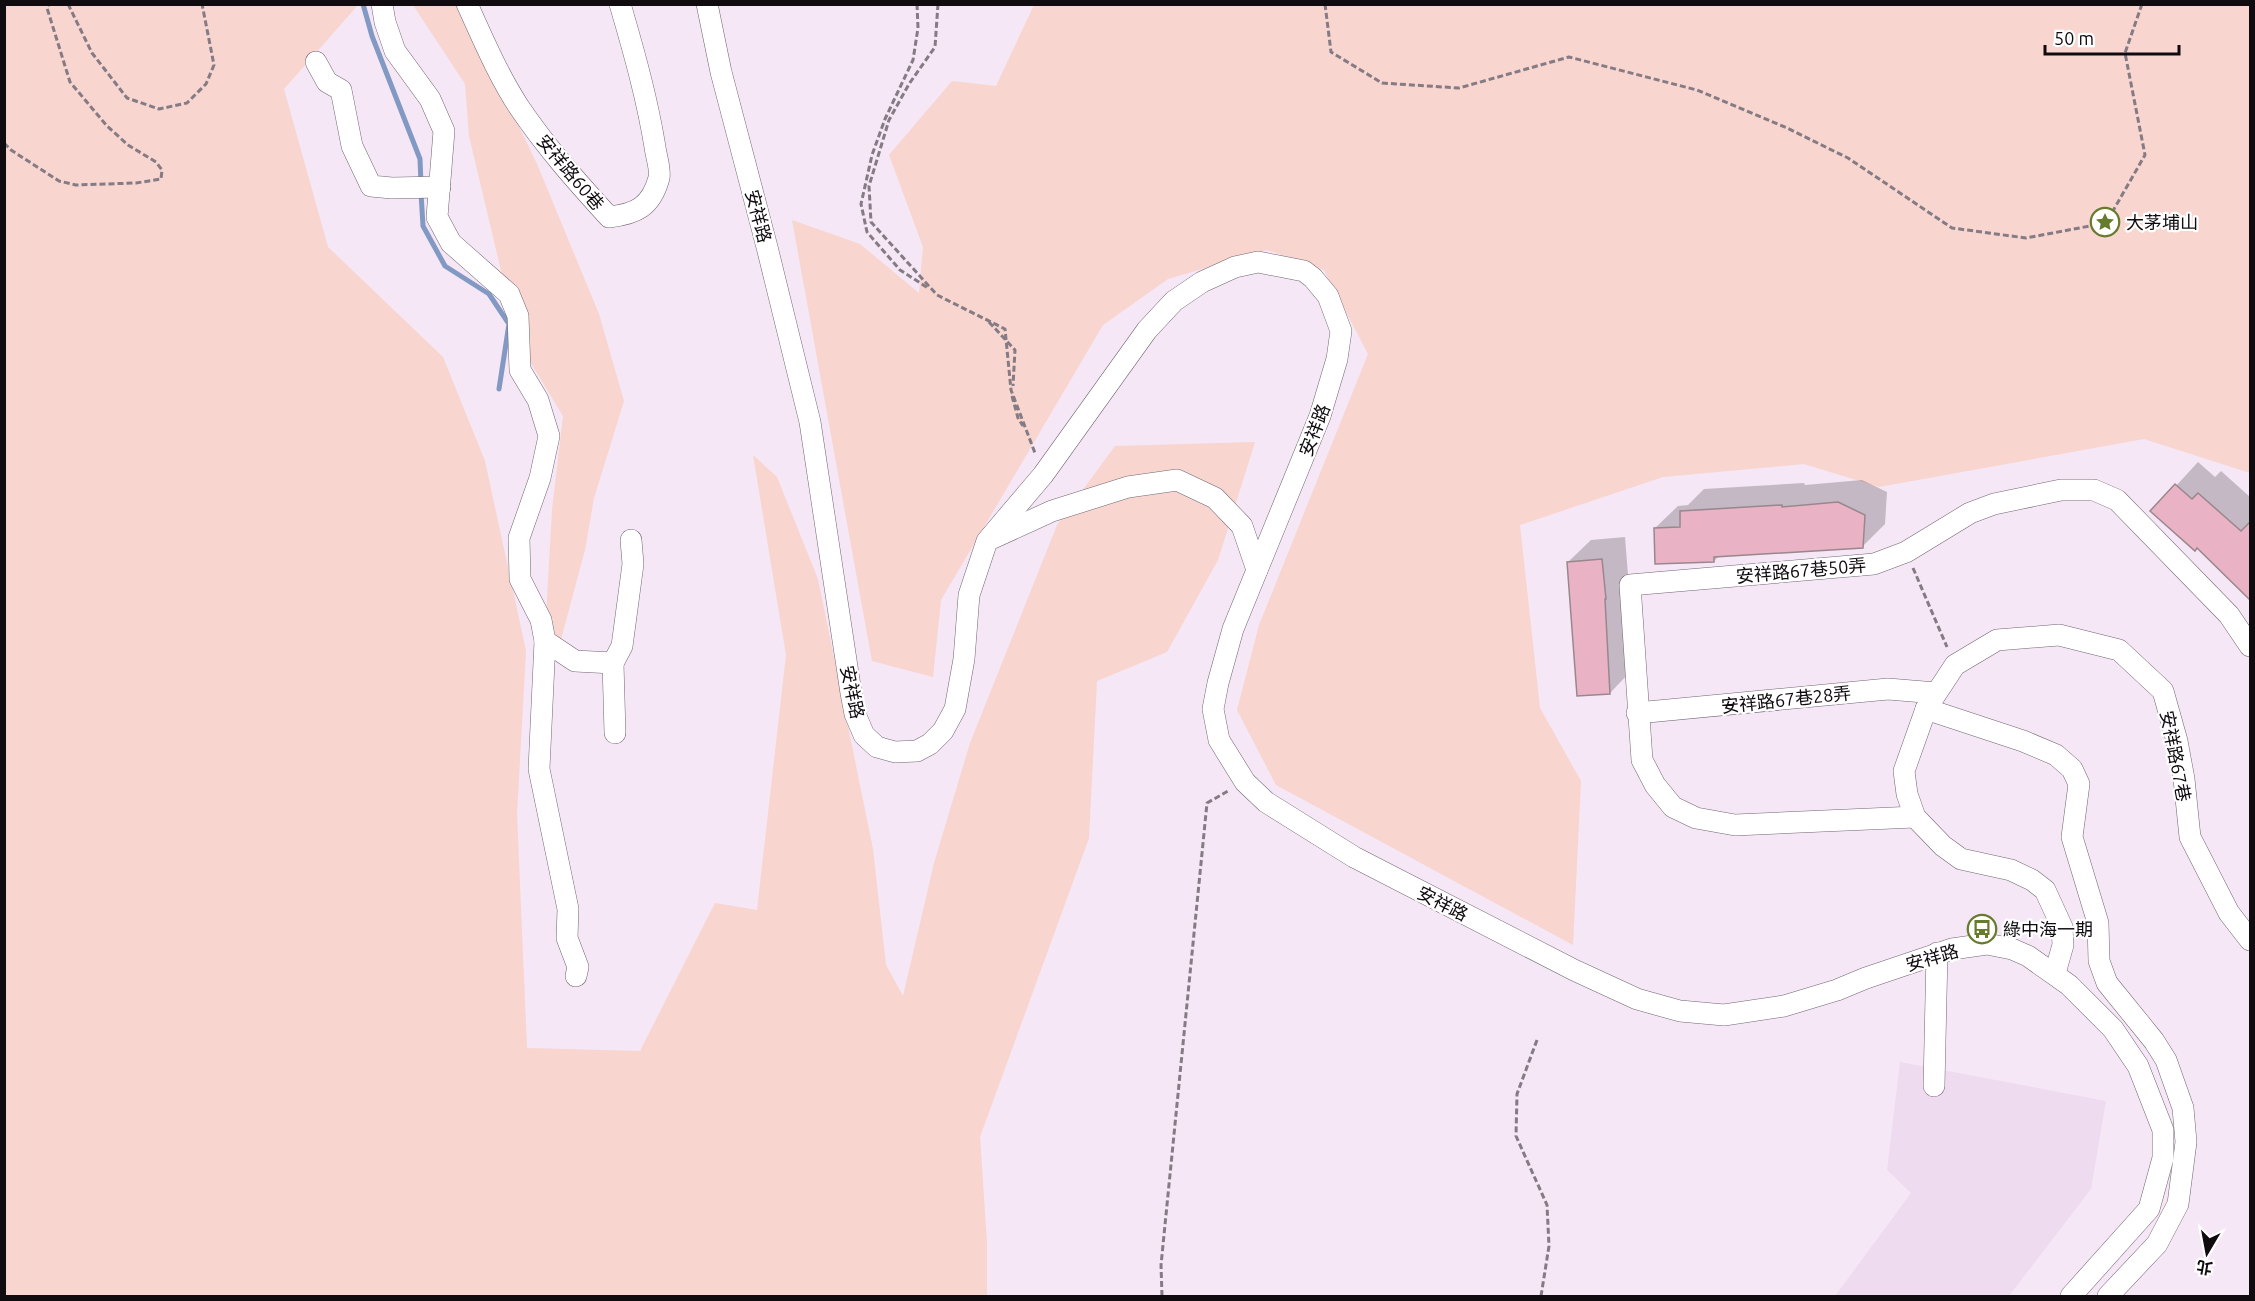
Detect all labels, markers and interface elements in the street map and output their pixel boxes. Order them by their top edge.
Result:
scale bar [2045,18,2178,56]
text: 50 m [2054,28,2094,48]
street label: 安祥路60巷 [534,130,608,214]
street label: 安祥路 [742,187,776,245]
place icon: 大茅埔山 [2089,206,2121,238]
place label: 大茅埔山 [2126,212,2198,232]
street label: 安祥路 [1295,401,1333,459]
street label: 安祥路67巷50弄 [1735,554,1867,586]
street label: 安祥路 [838,664,868,720]
street label: 安祥路67巷28弄 [1720,682,1852,716]
street label: 安祥路67巷 [2157,709,2195,803]
street label: 安祥路 [1414,882,1472,924]
bus stop icon: 綠中海一期 [1966,913,1998,945]
place label: 綠中海一期 [2003,919,2093,939]
street label: 安祥路 [1903,940,1961,974]
north arrow [2177,1223,2237,1283]
text: 北 [2195,1258,2214,1278]

